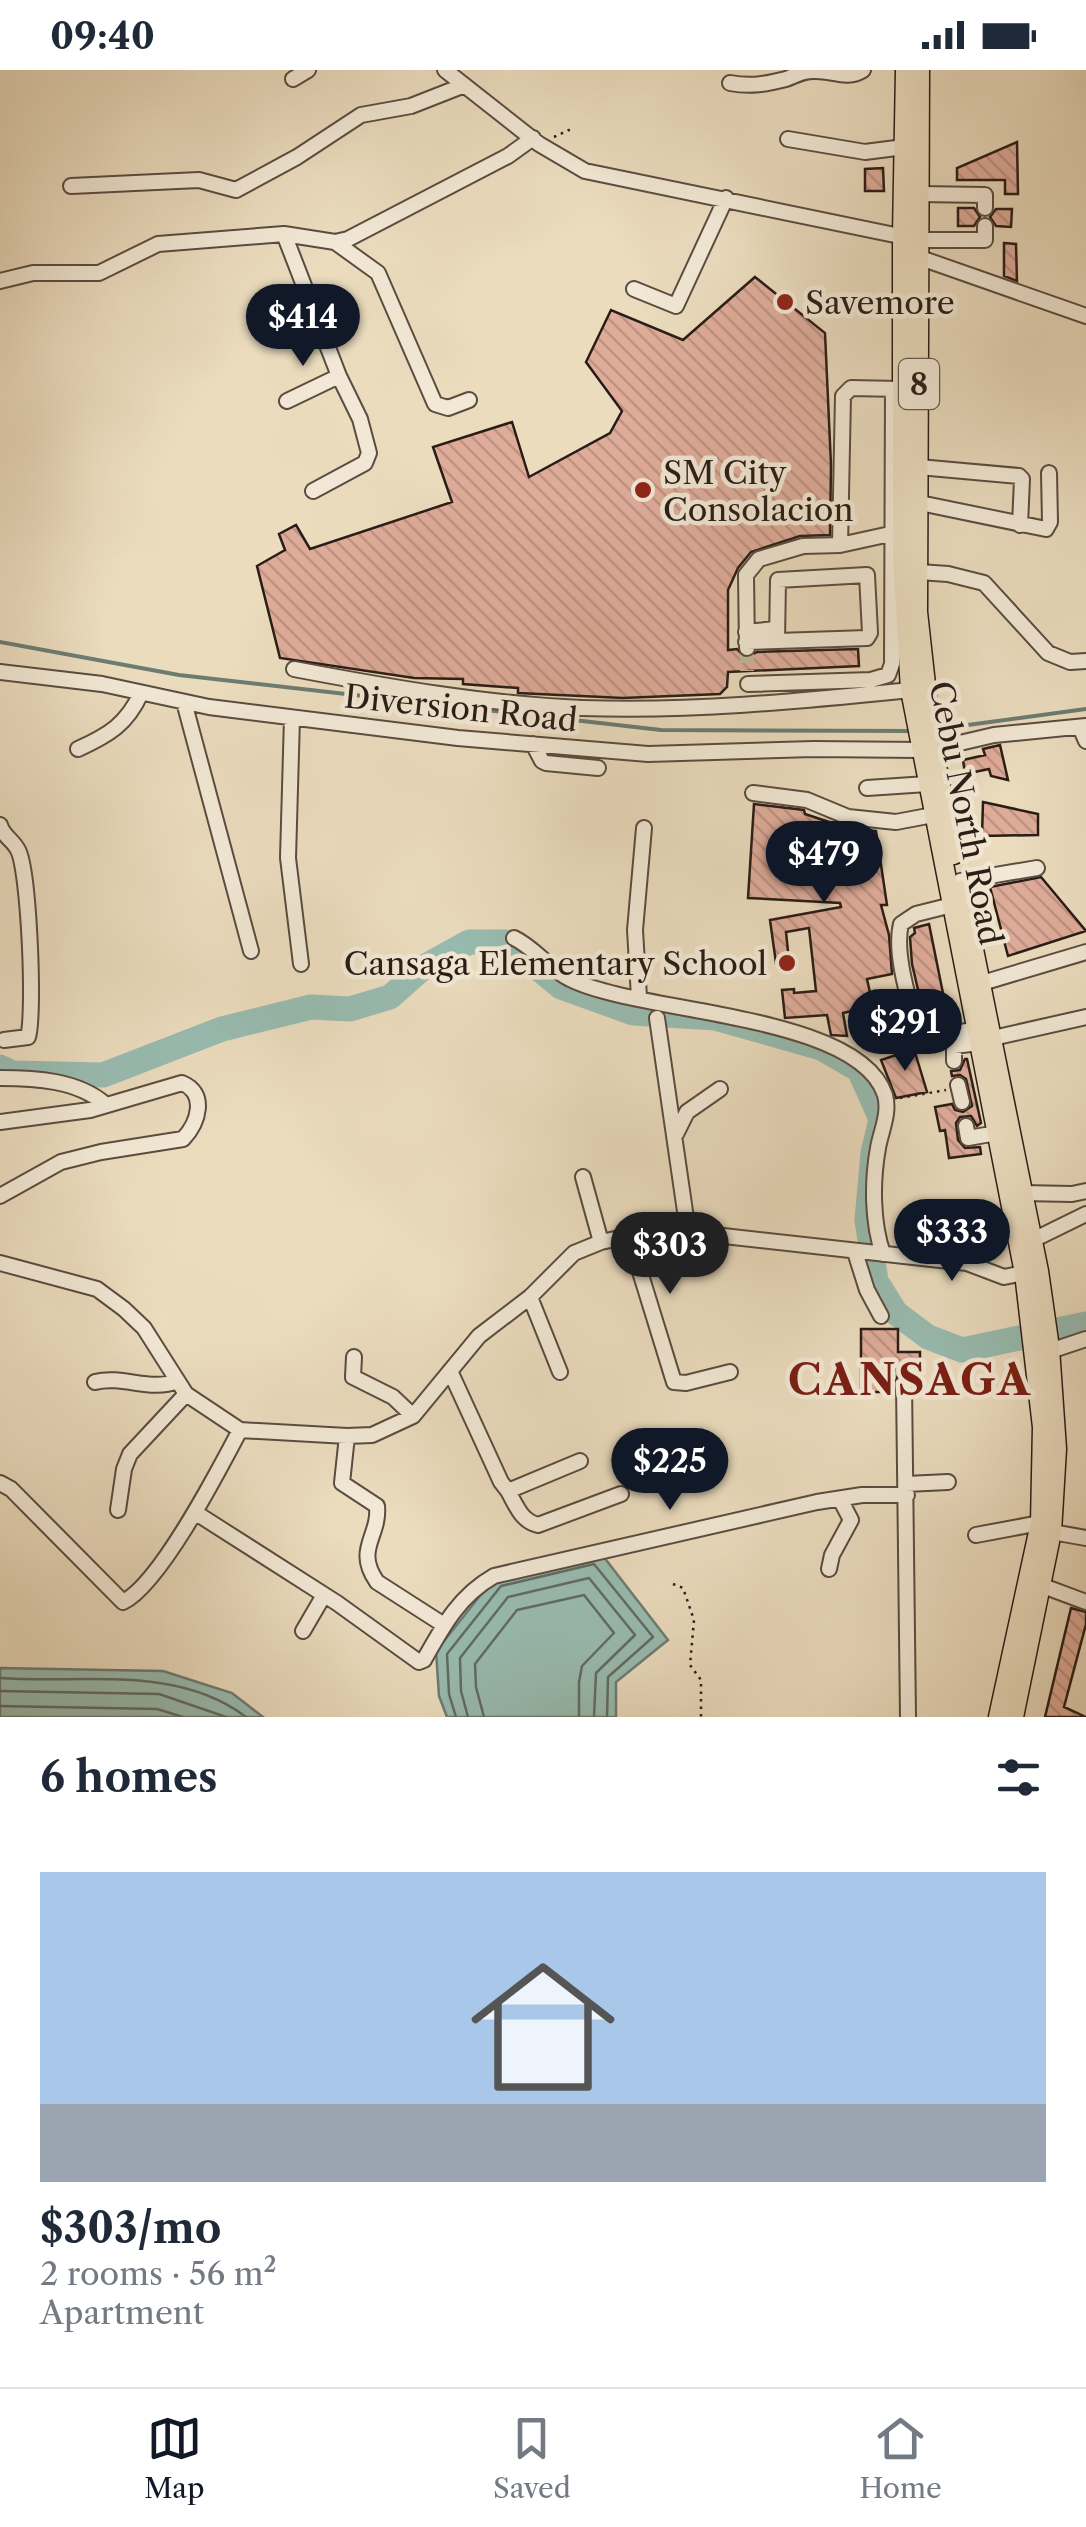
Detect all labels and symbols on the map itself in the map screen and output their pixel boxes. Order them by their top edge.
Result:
place label: Savemore [805,283,955,322]
pin: $414 [244,284,362,369]
marker: Savemore [774,291,796,313]
road number: 8 [899,359,939,409]
place label: SM City Consolacion [663,453,853,529]
marker: SM City Consolacion [632,479,654,501]
street label: Diversion Road [343,676,579,740]
street label: Cebu North Road [921,678,1011,948]
pin: $479 [765,821,883,906]
place label: Cansaga Elementary School [344,944,767,983]
marker: Cansaga Elementary School [776,952,798,974]
pin: $291 [846,989,964,1074]
pin: $333 [893,1199,1011,1284]
pin: $303 [611,1212,729,1297]
district label: CANSAGA [788,1354,1032,1406]
pin: $225 [611,1428,729,1513]

